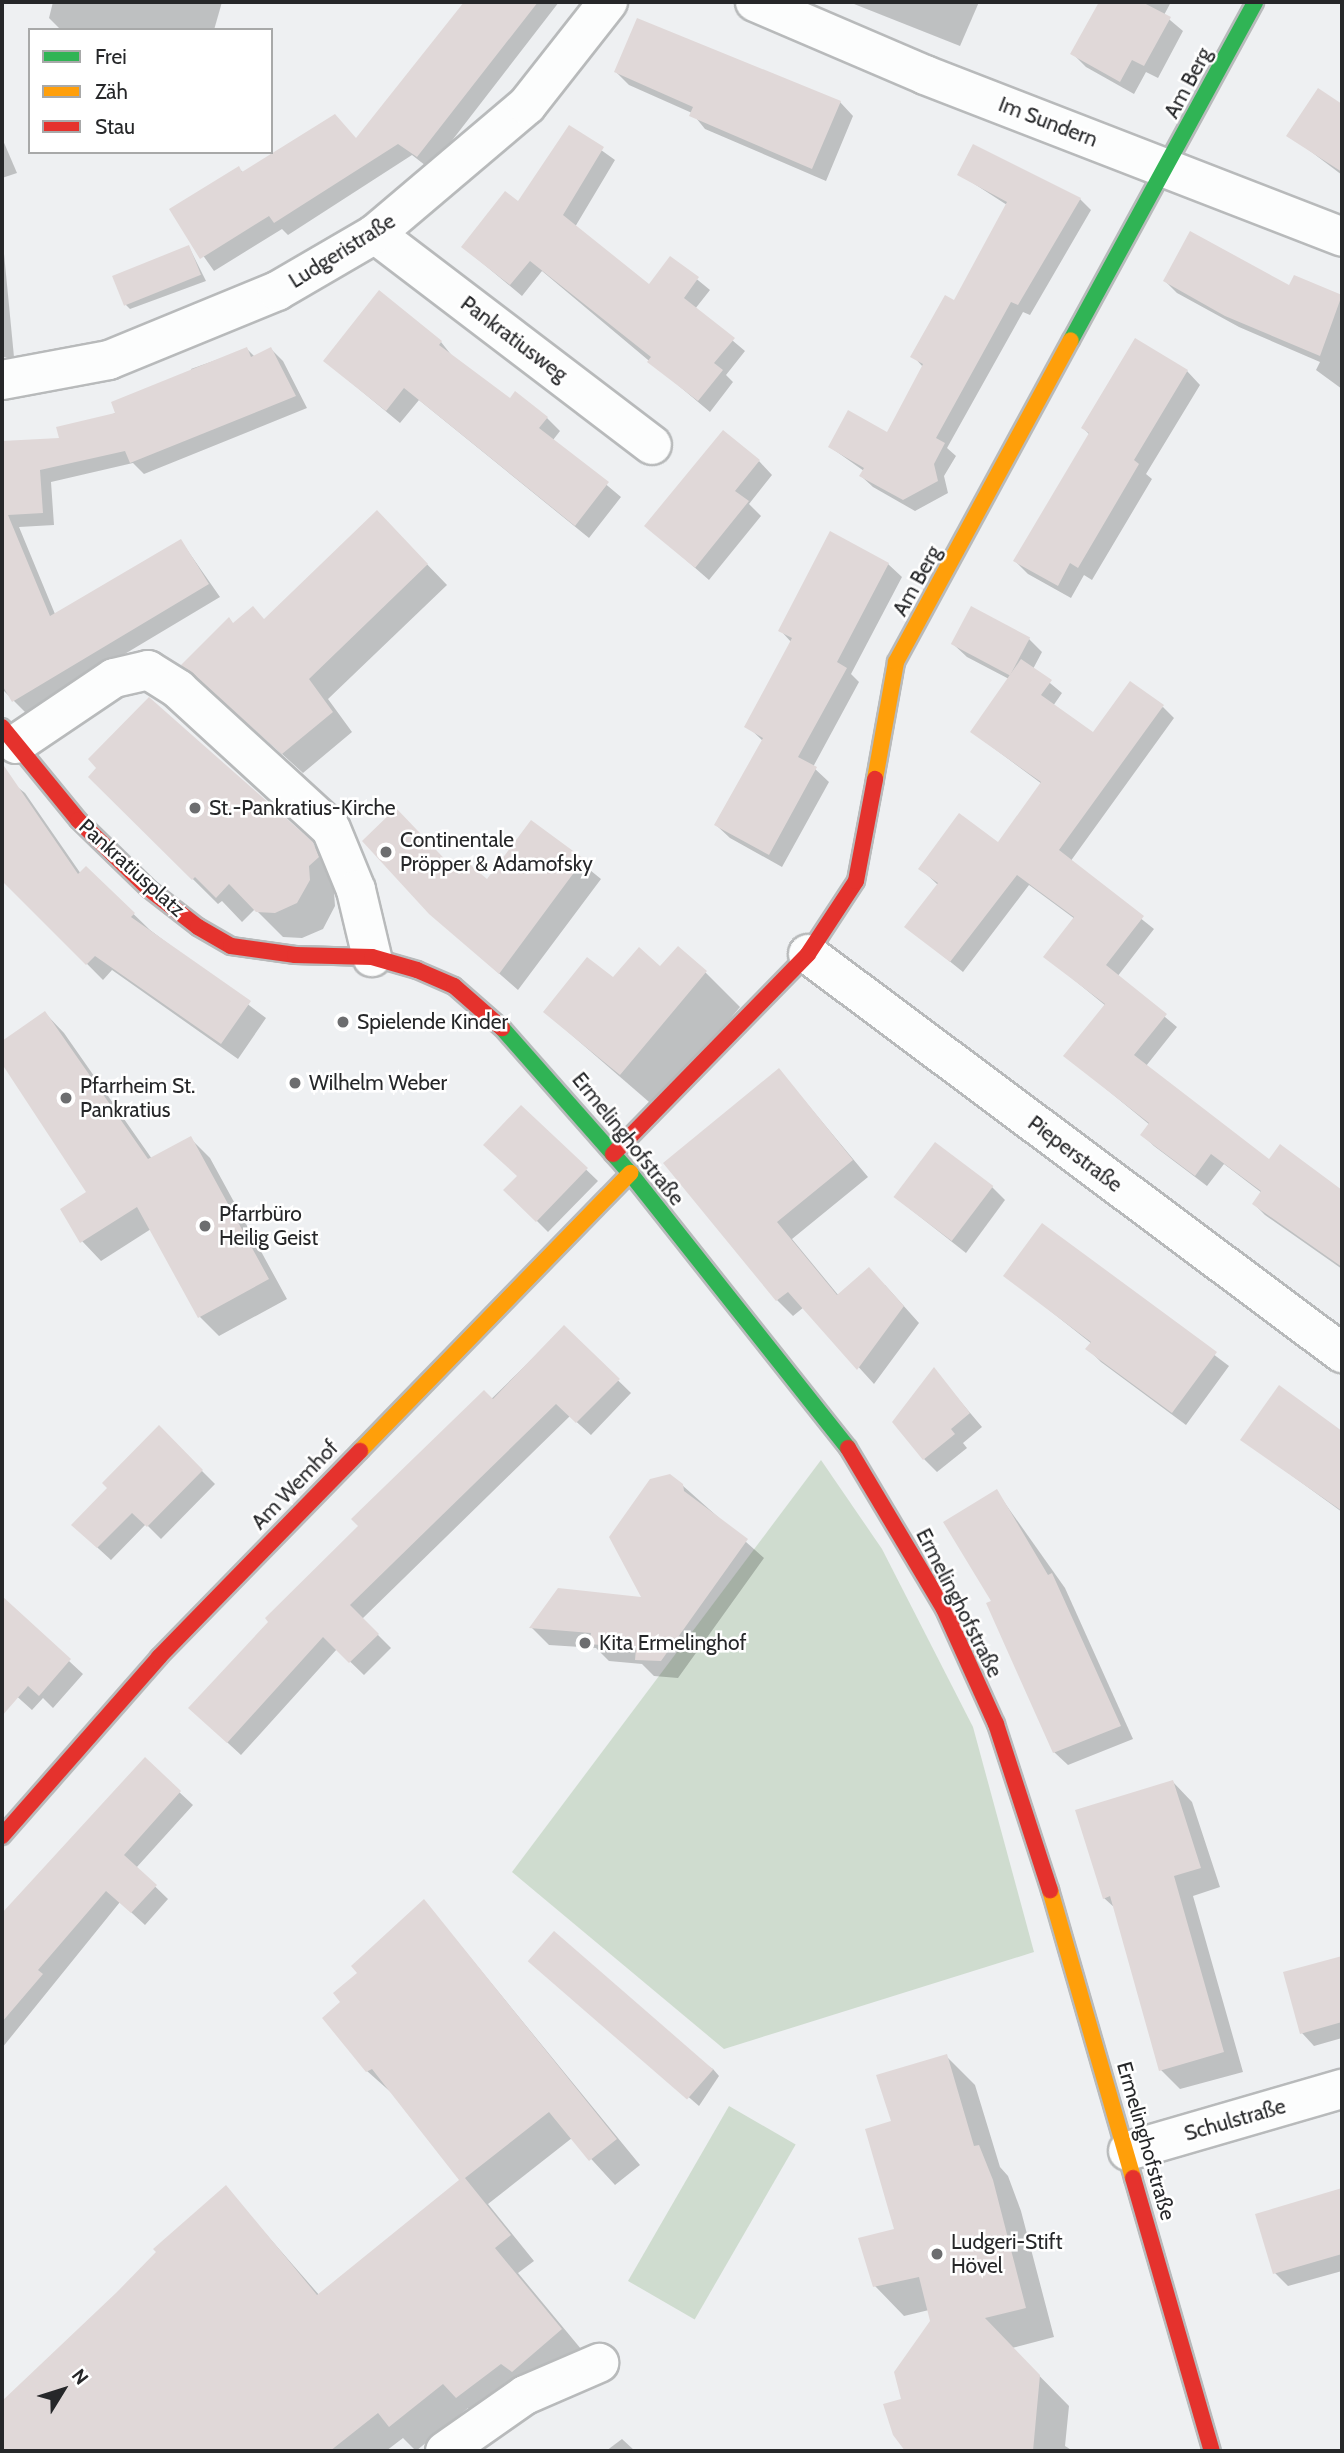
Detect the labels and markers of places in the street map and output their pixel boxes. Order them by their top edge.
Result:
place label: St.-Pankratius-Kirche [209,795,396,821]
marker: St.-Pankratius-Kirche [187,800,203,816]
place label: Continentale Pröpper & Adamofsky [400,827,593,877]
marker: Continentale Pröpper & Adamofsky [378,844,394,860]
place label: Spielende Kinder [357,1009,508,1035]
marker: Spielende Kinder [335,1014,351,1030]
place label: Wilhelm Weber [309,1070,447,1096]
place label: Pfarrheim St. Pankratius [80,1073,195,1123]
marker: Wilhelm Weber [287,1075,303,1091]
marker: Pfarrheim St. Pankratius [58,1090,74,1106]
place label: Pfarrbüro Heilig Geist [219,1201,318,1251]
marker: Pfarrbüro Heilig Geist [197,1218,213,1234]
place label: Kita Ermelinghof [599,1630,746,1656]
marker: Kita Ermelinghof [577,1635,593,1651]
place label: Ludgeri-Stift Hövel [951,2229,1062,2279]
marker: Ludgeri-Stift Hövel [929,2246,945,2262]

